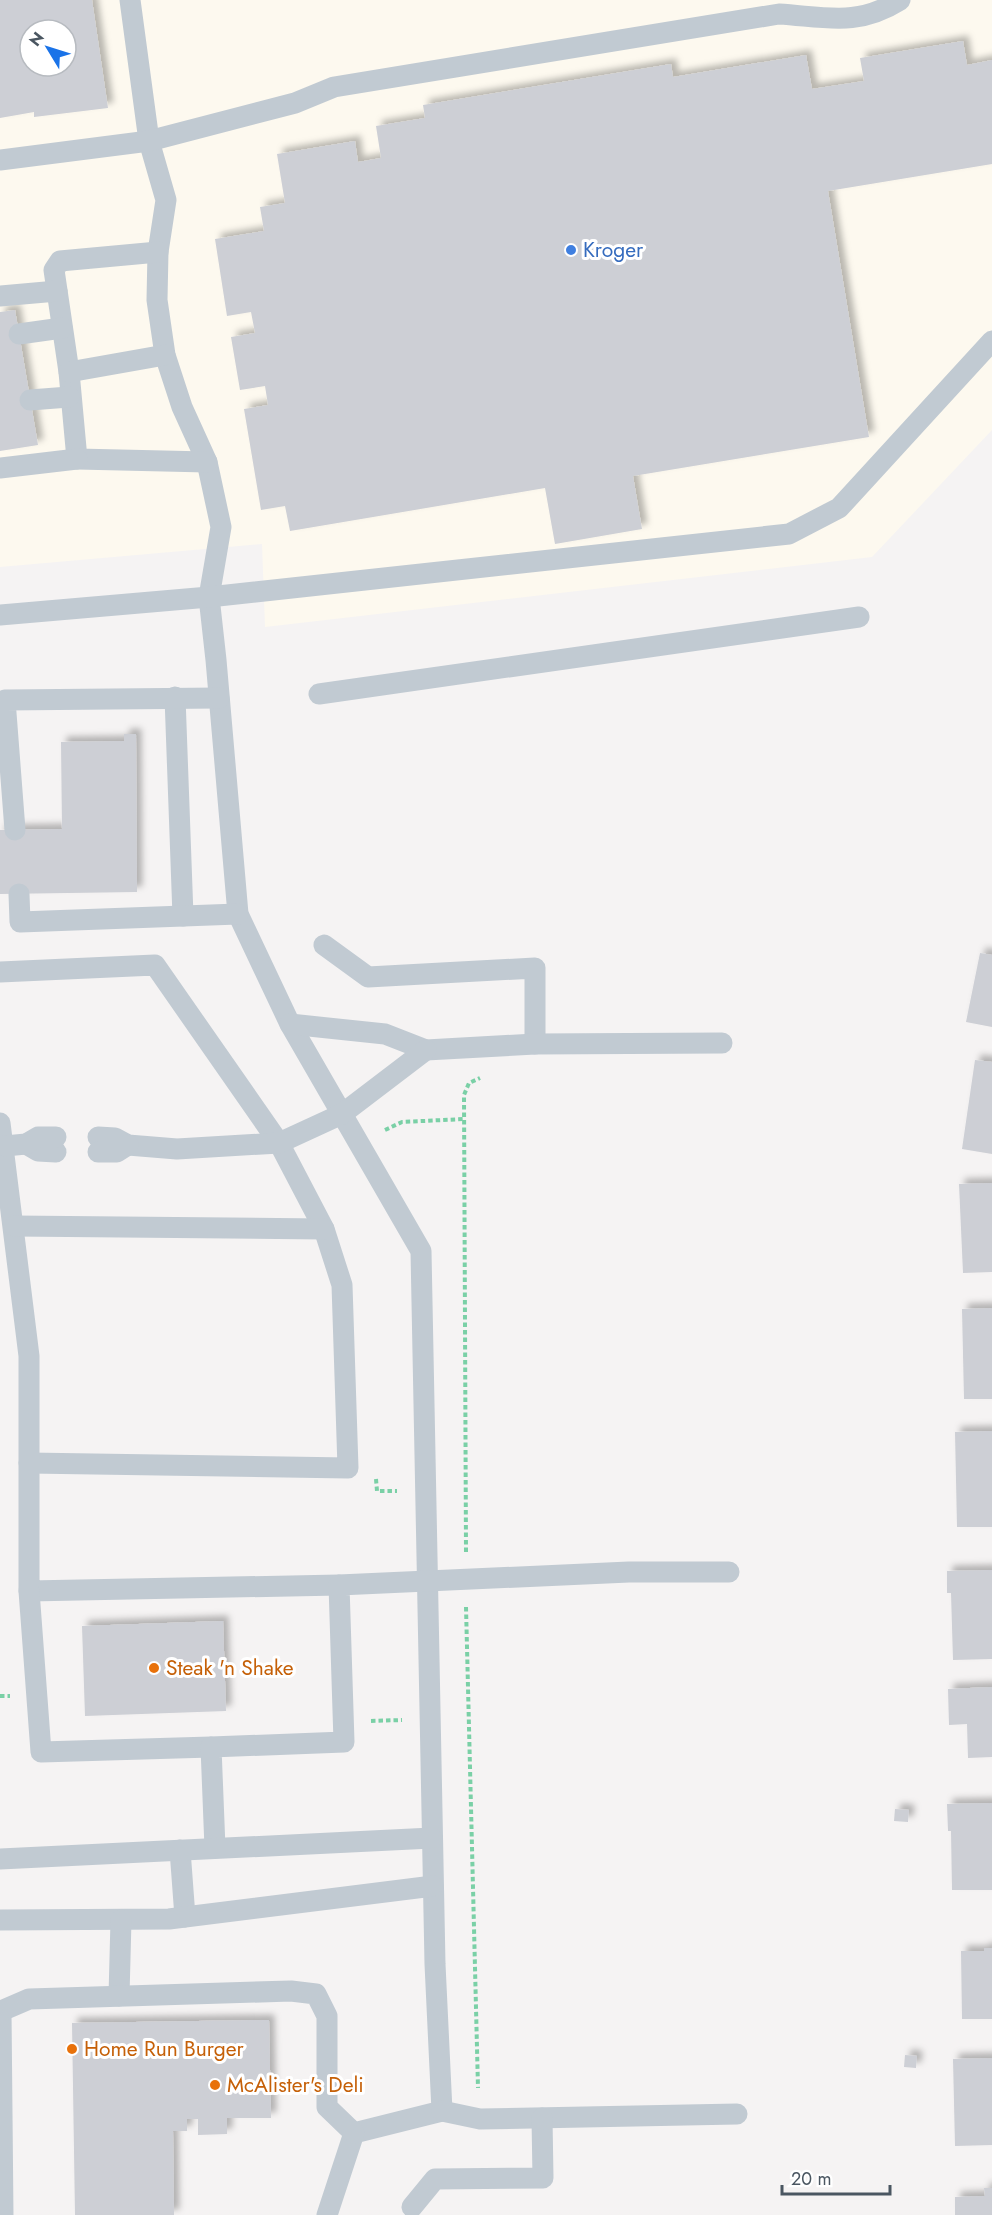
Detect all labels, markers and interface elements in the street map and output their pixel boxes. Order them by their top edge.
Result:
north arrow [18,18,78,78]
text: N [24,27,50,51]
place label: Kroger [583,235,644,265]
marker: Kroger [564,243,578,257]
place label: Steak 'n Shake [166,1653,294,1683]
marker: Steak 'n Shake [147,1661,161,1675]
place label: Home Run Burger [84,2034,245,2064]
marker: Home Run Burger [65,2042,79,2056]
place label: McAlister's Deli [227,2070,364,2100]
marker: McAlister's Deli [208,2078,222,2092]
scale bar [782,2158,890,2196]
text: 20 m [791,2166,831,2192]

